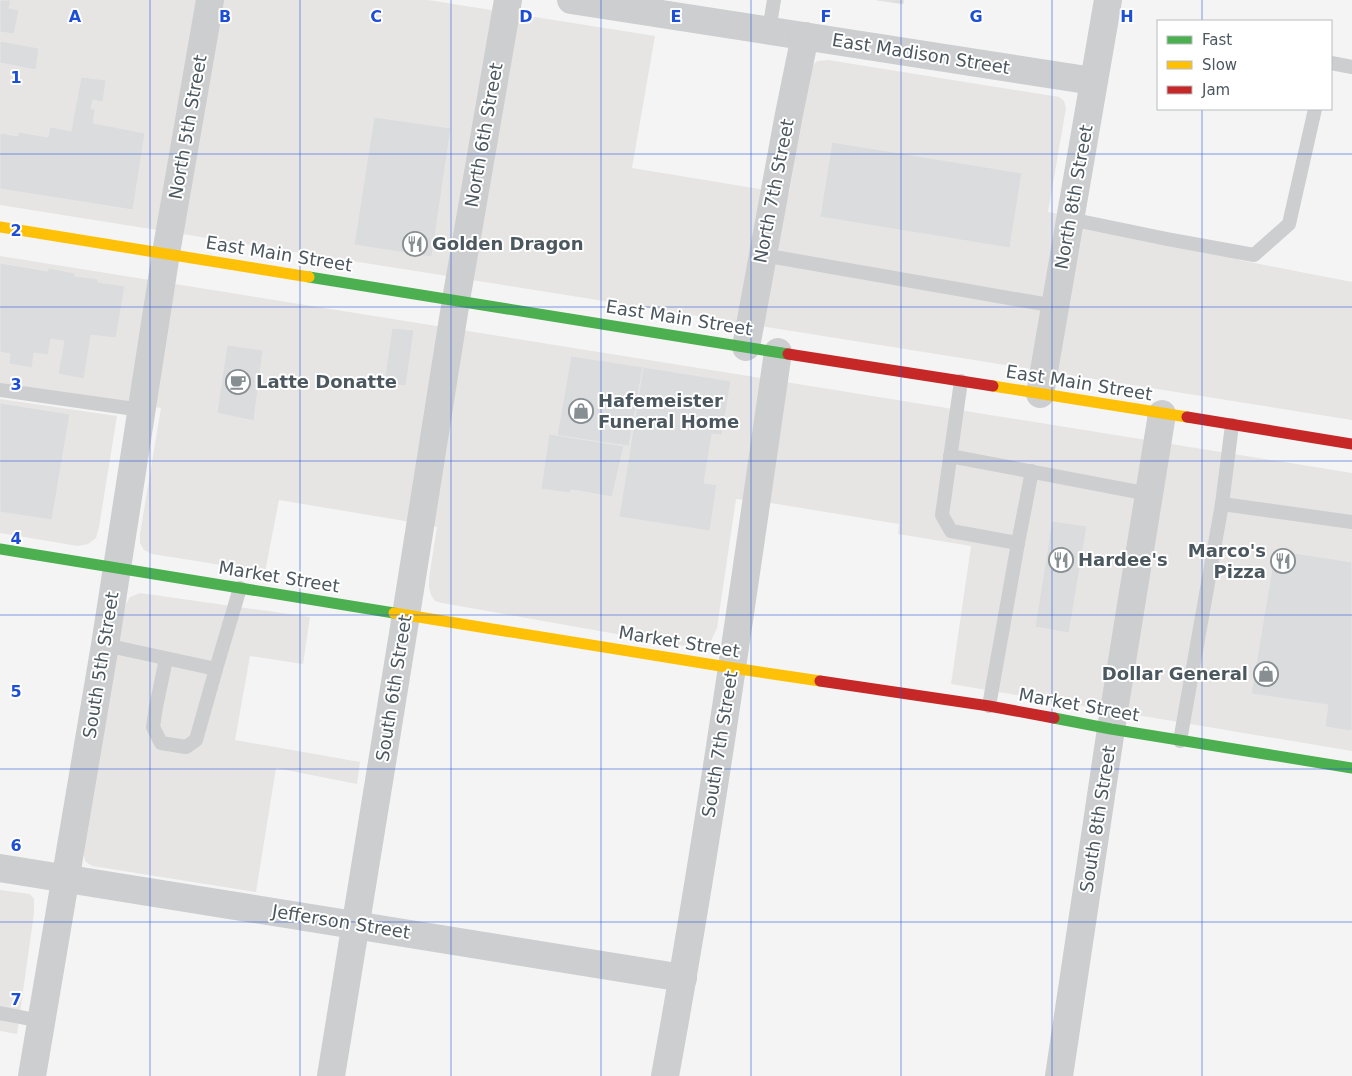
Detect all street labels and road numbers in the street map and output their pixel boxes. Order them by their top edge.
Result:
street label: East Madison Street [831,29,1011,78]
street label: North 5th Street [164,53,211,201]
street label: North 6th Street [460,61,507,209]
street label: North 7th Street [749,117,798,265]
street label: North 8th Street [1050,123,1097,271]
street label: East Main Street [204,232,354,275]
street label: East Main Street [604,296,754,339]
street label: East Main Street [1004,361,1154,404]
street label: Market Street [217,557,341,596]
street label: South 5th Street [79,590,122,740]
street label: South 6th Street [372,613,415,763]
street label: Market Street [617,622,741,661]
street label: South 7th Street [698,669,741,819]
street label: Market Street [1017,684,1141,725]
street label: South 8th Street [1076,744,1119,894]
street label: Jefferson Street [270,900,412,943]

